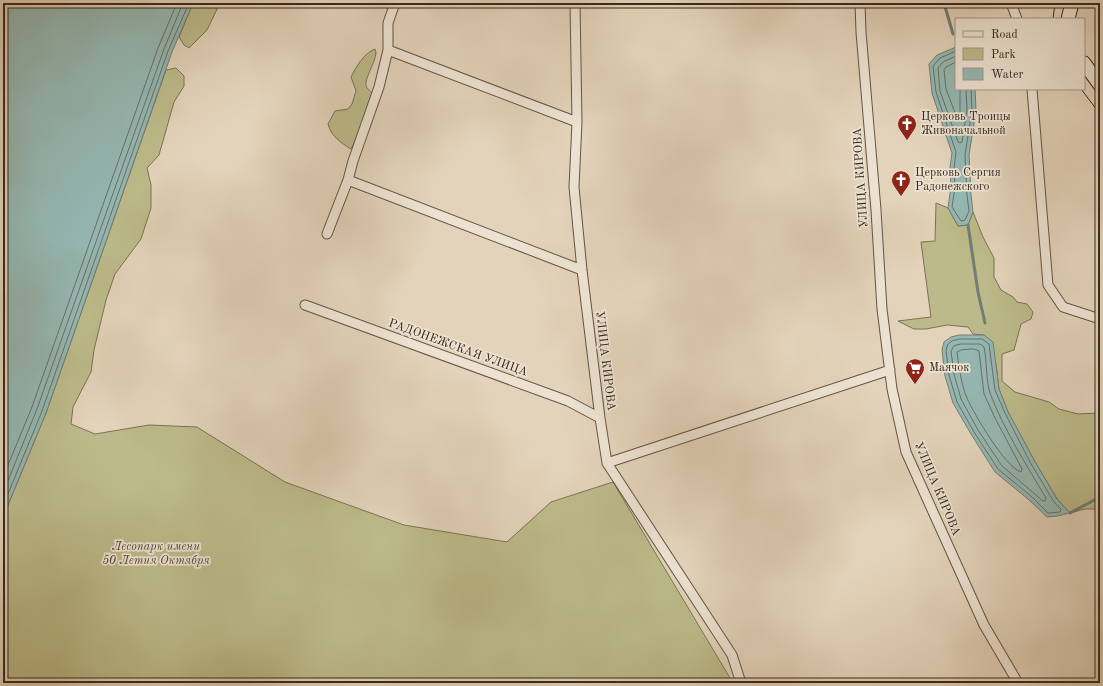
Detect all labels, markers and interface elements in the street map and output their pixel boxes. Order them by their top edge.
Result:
legend [955,18,1085,90]
text: Road [991,29,1018,41]
text: Park [991,49,1016,61]
text: Water [991,69,1024,81]
place label: Церковь Троицы Живоначальной [921,111,1011,137]
church icon: Церковь Троицы Живоначальной [896,113,918,141]
street label: УЛИЦА КИРОВА [852,127,870,229]
place label: Церковь Сергия Радонежского [915,167,1001,193]
church icon: Церковь Сергия Радонежского [890,169,912,197]
street label: УЛИЦА КИРОВА [593,310,617,412]
street label: РАДОНЕЖСКАЯ УЛИЦА [387,317,529,379]
supermarket icon: Маячок [904,357,926,385]
place label: Маячок [929,362,969,374]
street label: УЛИЦА КИРОВА [912,440,962,538]
park label: Лесопарк имени 50 Летия Октября [102,541,210,567]

